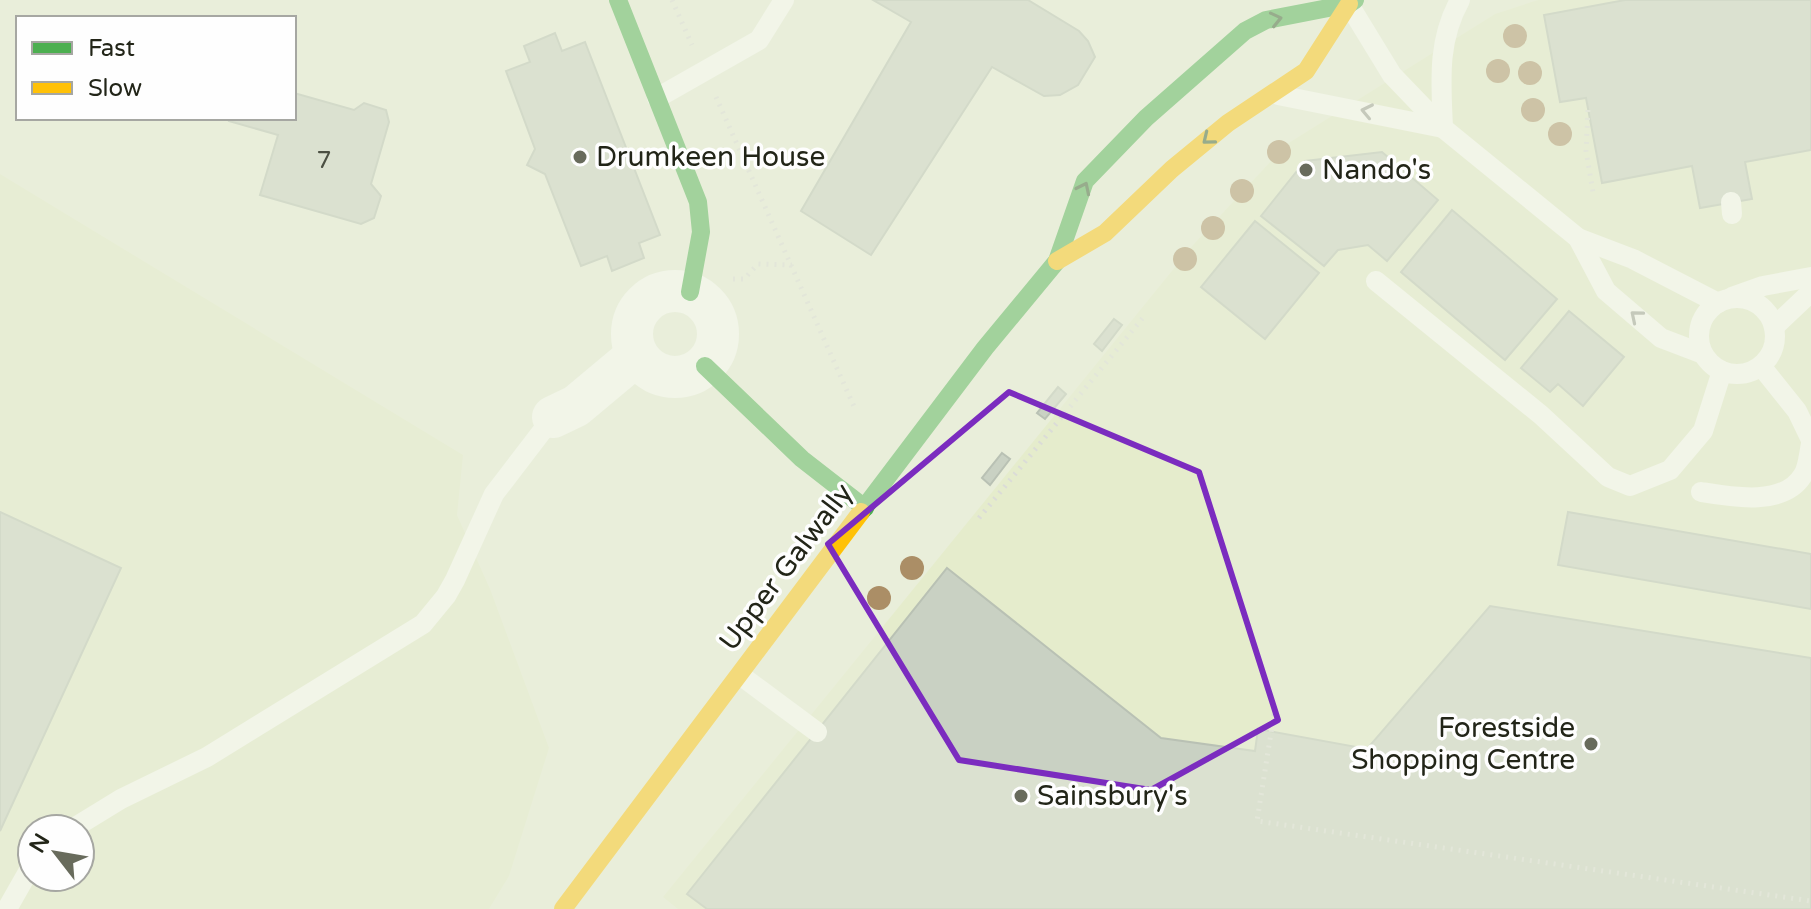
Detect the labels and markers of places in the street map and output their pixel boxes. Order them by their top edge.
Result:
place label: Drumkeen House [596,140,825,174]
marker: Drumkeen House [571,148,589,166]
place label: Nando's [1322,153,1431,187]
marker: Nando's [1297,161,1315,179]
place label: Forestside Shopping Centre [1351,711,1575,777]
marker: Forestside Shopping Centre [1582,735,1600,753]
place label: Sainsbury's [1037,779,1188,813]
marker: Sainsbury's [1012,787,1030,805]

